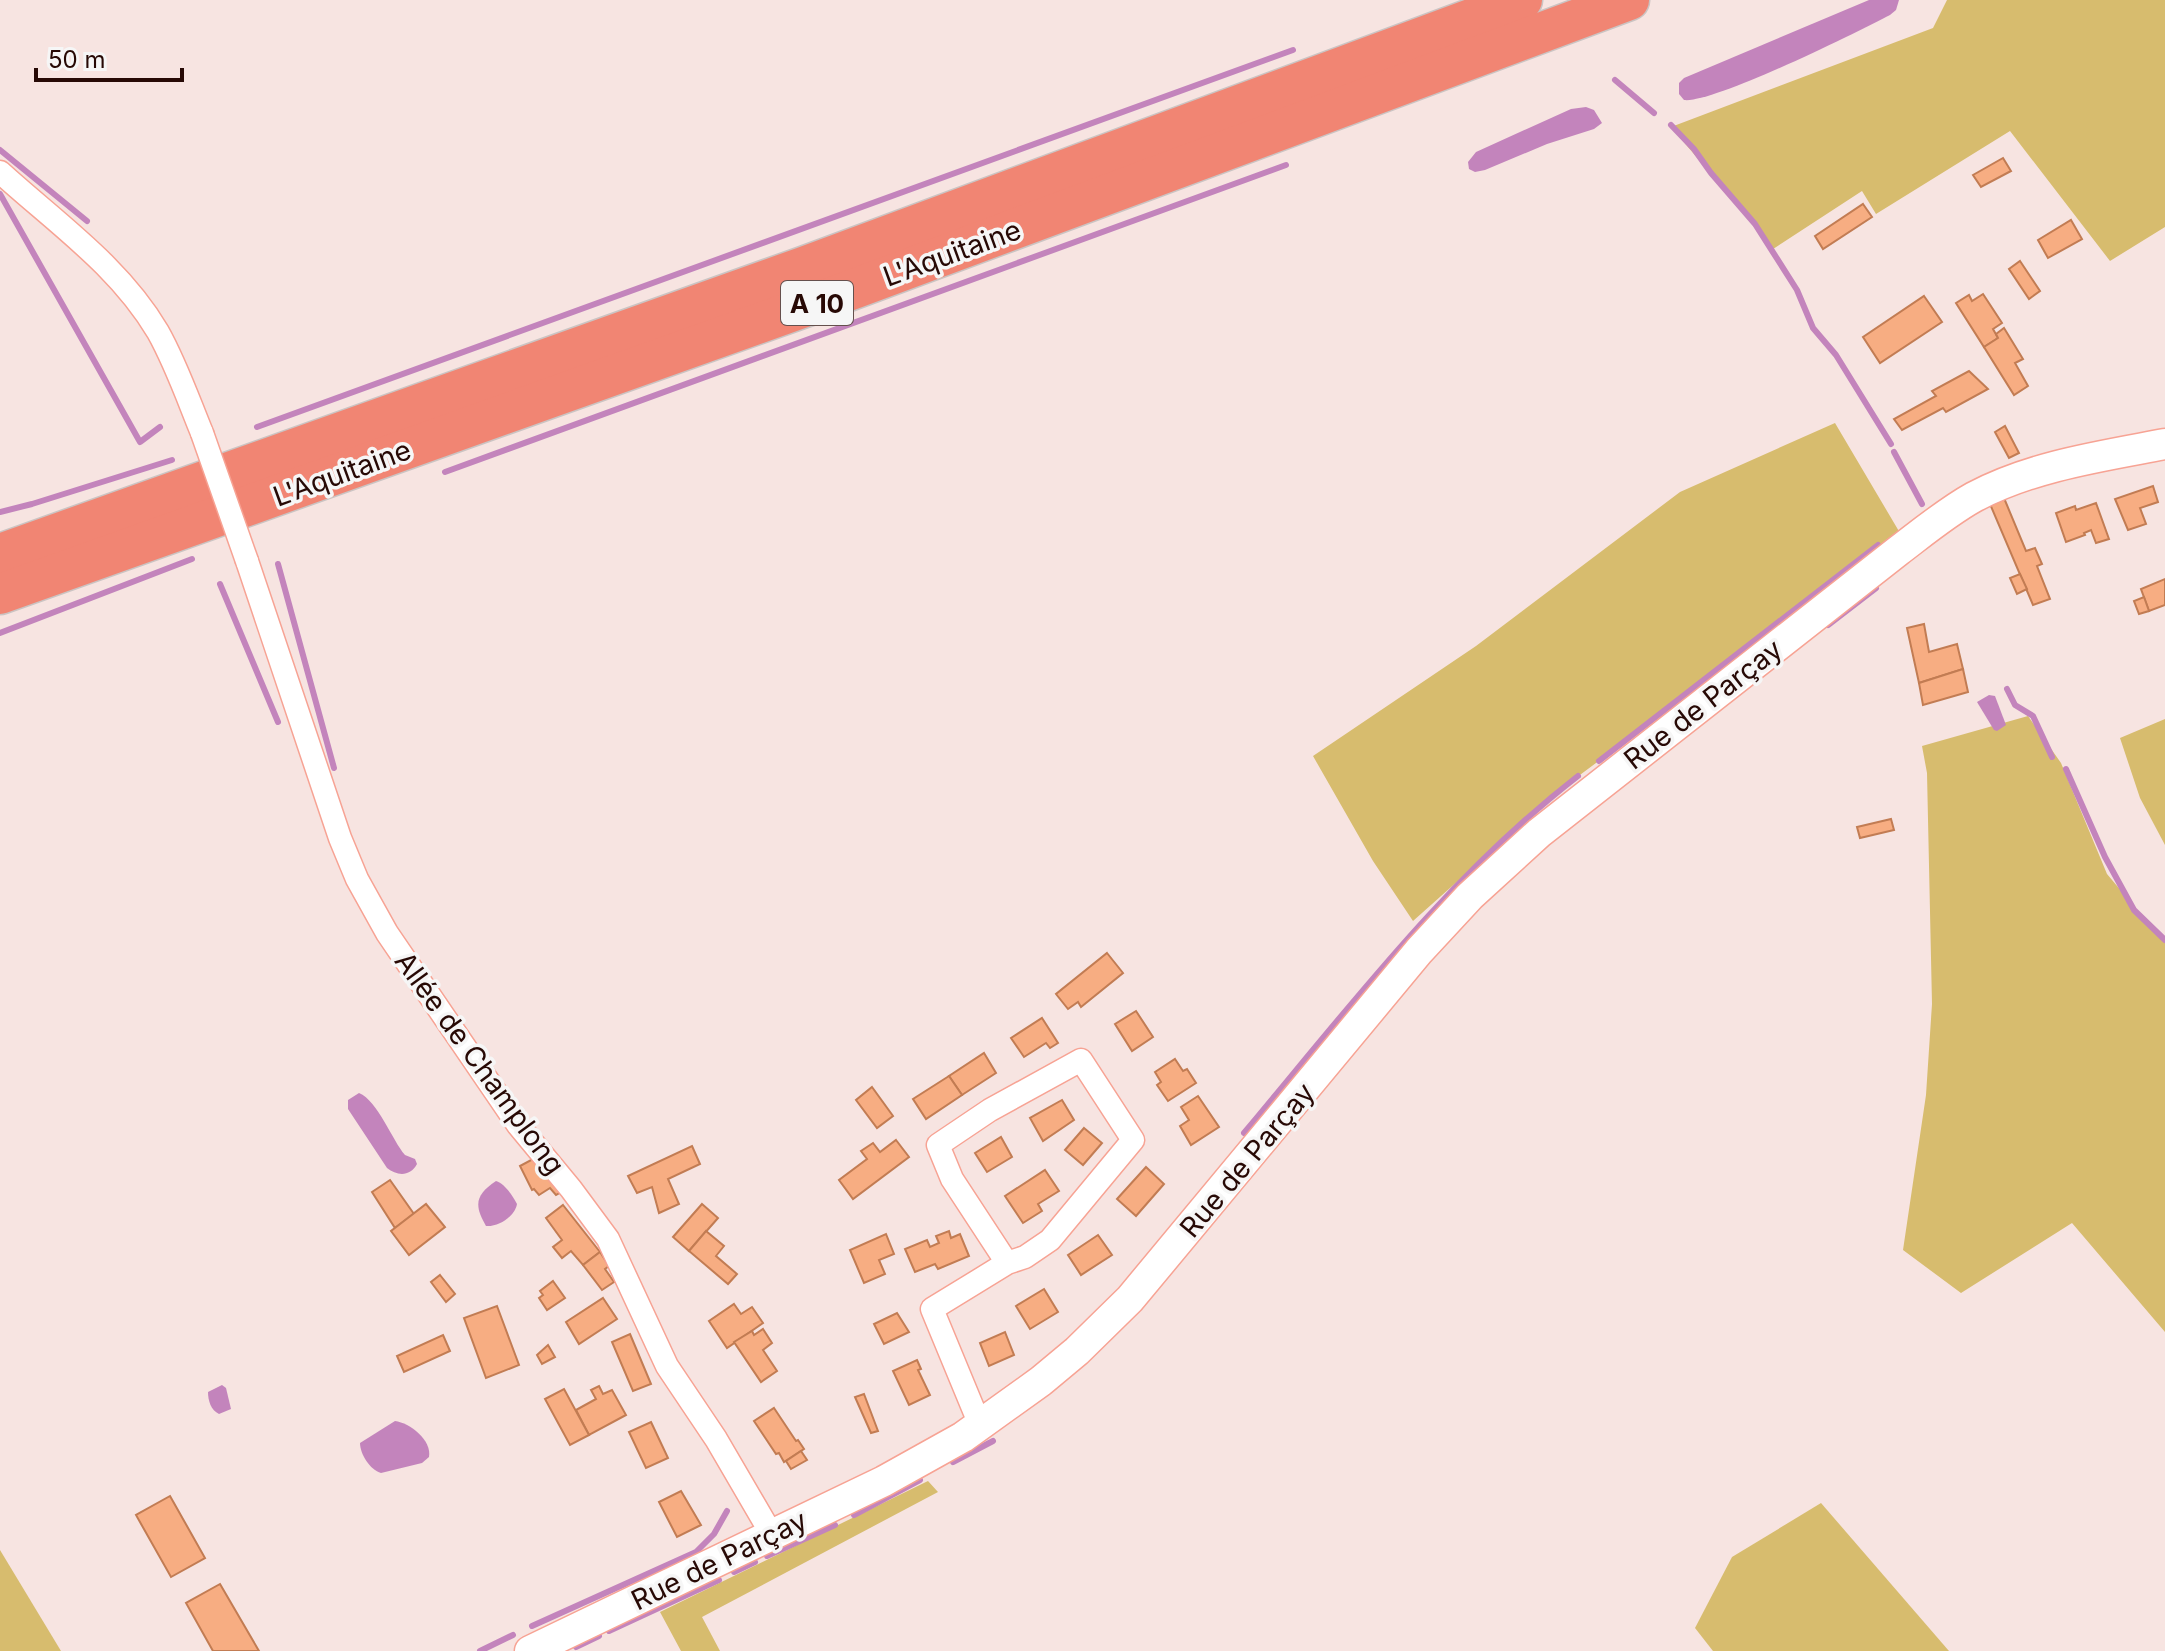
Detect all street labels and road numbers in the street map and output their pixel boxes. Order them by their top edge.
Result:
street label: L'Aquitaine [879,212,1025,294]
road number: A 10 [781,281,853,325]
street label: L'Aquitaine [269,432,415,514]
street label: Rue de Parçay [1617,632,1789,776]
street label: Allée de Champlong [388,945,572,1181]
street label: Rue de Parçay [1173,1076,1321,1244]
street label: Rue de Parçay [626,1503,812,1617]

